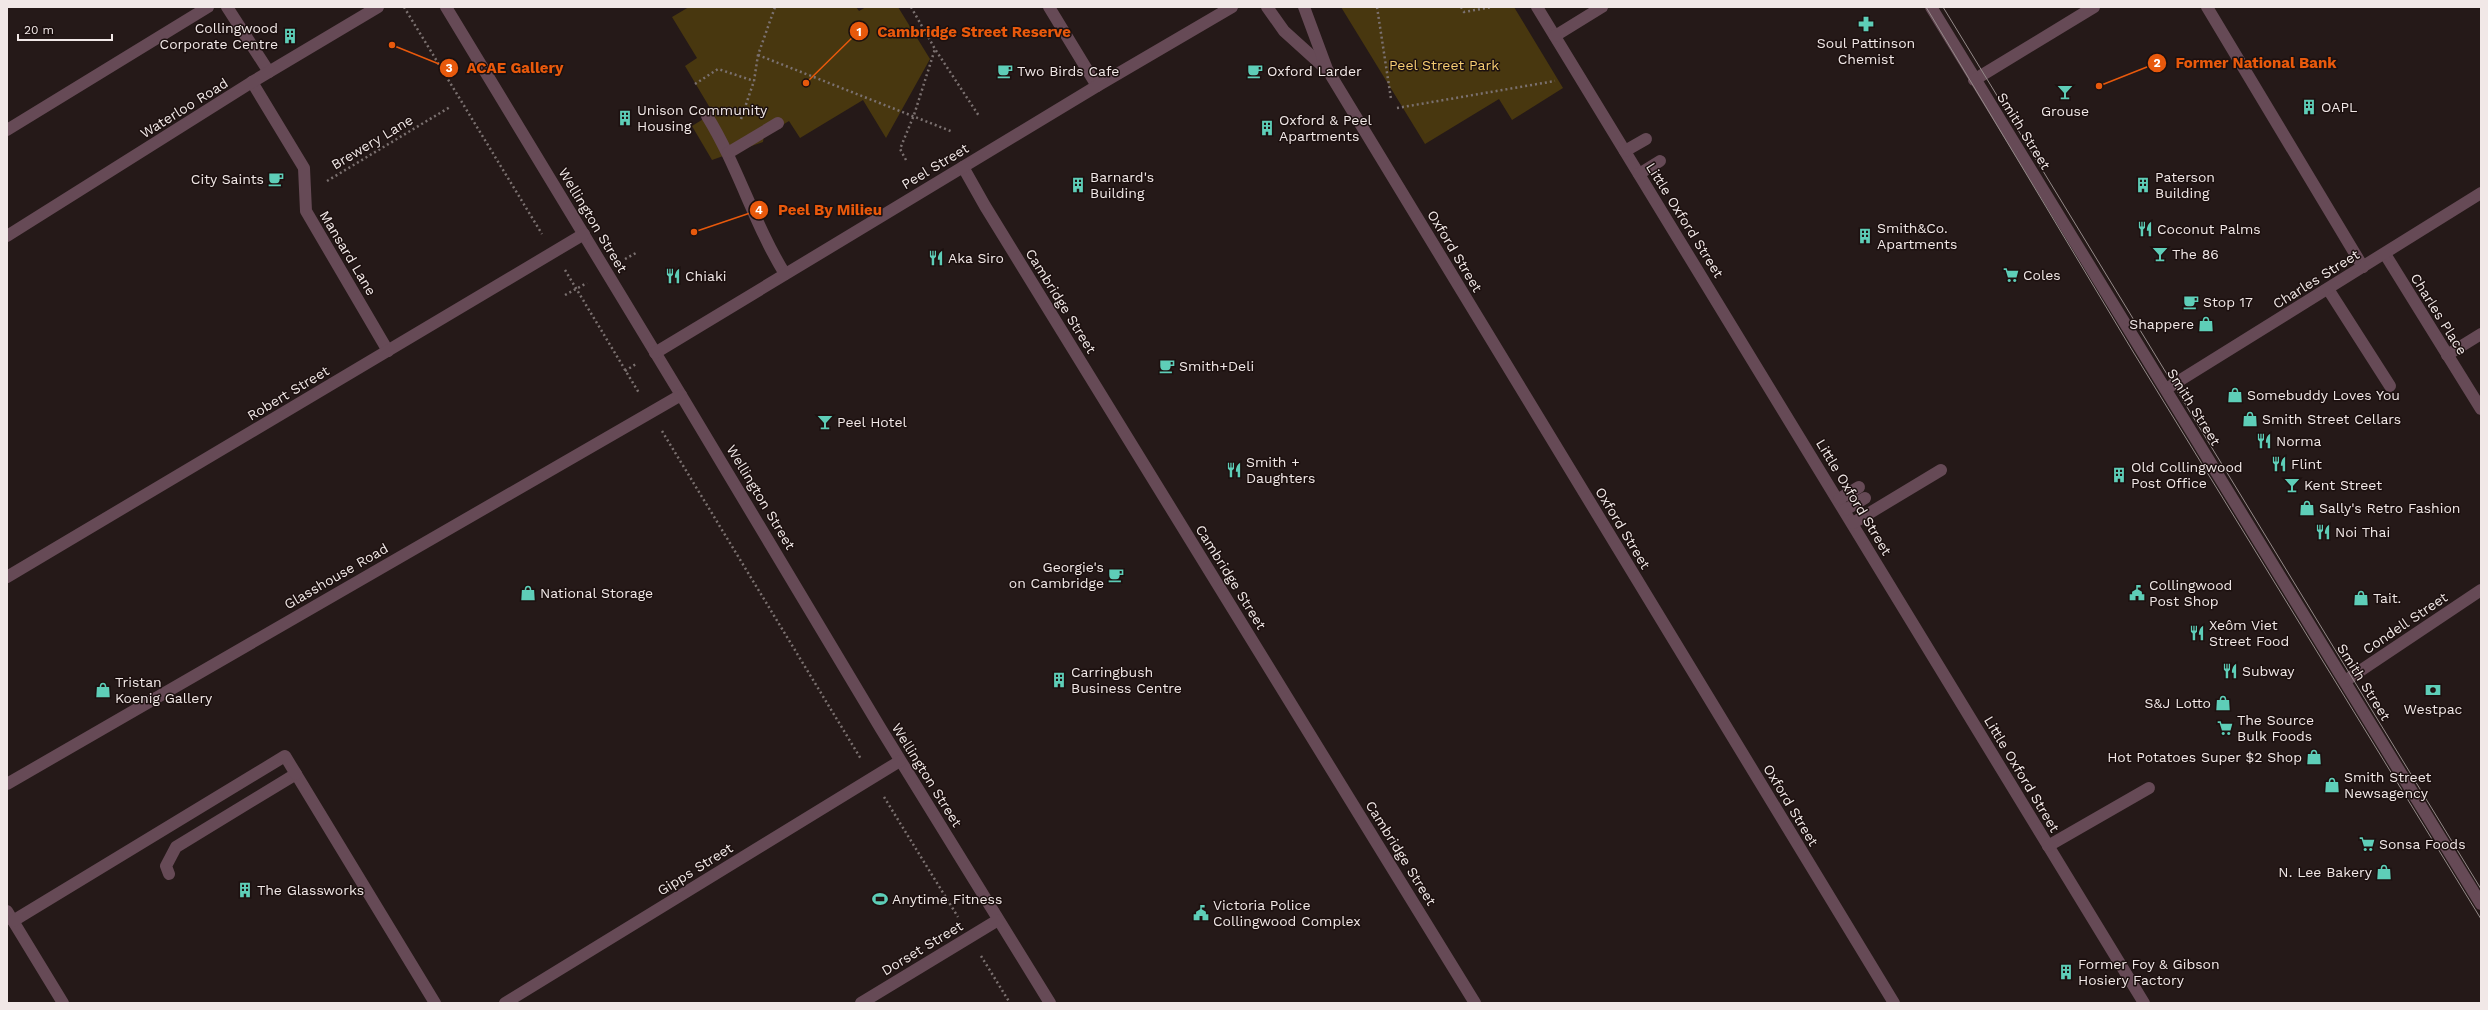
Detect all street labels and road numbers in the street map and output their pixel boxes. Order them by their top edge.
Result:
street label: Waterloo Road [137,75,231,141]
street label: Smith Street [1994,90,2054,172]
street label: Brewery Lane [328,111,416,173]
street label: Peel Street [899,140,971,192]
street label: Little Oxford Street [1643,160,1727,281]
street label: Wellington Street [555,165,631,275]
street label: Oxford Street [1424,207,1486,295]
street label: Mansard Lane [316,208,380,298]
street label: Cambridge Street [1022,246,1100,356]
street label: Charles Street [2270,246,2362,312]
street label: Charles Place [2408,270,2470,358]
street label: Robert Street [244,362,332,424]
street label: Smith Street [2164,366,2224,448]
street label: Little Oxford Street [1813,436,1895,558]
street label: Wellington Street [723,442,799,552]
street label: Oxford Street [1592,484,1654,572]
street label: Cambridge Street [1192,522,1270,632]
street label: Glasshouse Road [281,540,391,612]
street label: Condell Street [2360,589,2450,657]
street label: Smith Street [2334,641,2394,723]
street label: Little Oxford Street [1981,713,2063,835]
street label: Wellington Street [889,720,965,830]
street label: Oxford Street [1760,761,1822,849]
street label: Cambridge Street [1362,798,1440,908]
street label: Gipps Street [654,839,736,898]
street label: Dorset Street [878,917,966,979]

